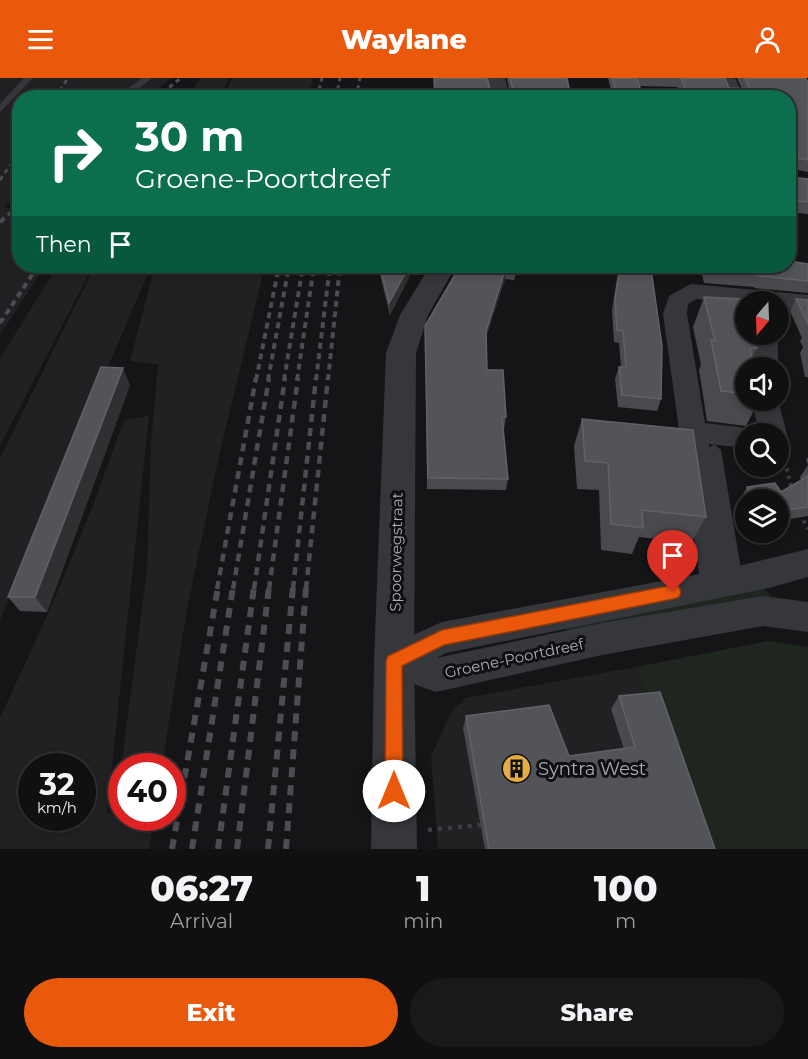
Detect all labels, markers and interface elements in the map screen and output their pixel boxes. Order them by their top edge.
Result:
icon: menu [24,23,57,56]
text: Waylane [341,23,467,56]
icon: person [751,23,784,56]
text: 30 m [135,110,244,162]
icon: right [36,114,114,192]
text: Groene-Poortdreef [135,162,390,195]
icon: arrive [104,228,137,261]
text: Then [36,231,92,258]
north arrow [735,291,789,345]
map controls [735,291,789,543]
button: sound [735,357,789,411]
button: search [735,423,789,477]
button: layers [735,489,789,543]
street label: Spoorwegstraat [385,492,407,612]
pin [647,530,698,592]
icon: arrive [656,539,689,572]
street label: Groene-Poortdreef [443,634,586,682]
speed limit sign: 40 [108,753,186,831]
building icon: Syntra West [501,753,533,785]
place label: Syntra West [538,758,646,780]
position arrow [362,759,426,823]
text: 32 [39,766,75,803]
text: km/h [37,798,77,817]
text: 06:27 [150,866,253,910]
text: 1 [416,866,431,910]
text: 100 [594,866,658,910]
text: Arrival [170,909,233,933]
text: min [403,909,443,933]
text: m [615,909,636,933]
button: Exit [24,978,398,1047]
button: Share [410,978,784,1047]

